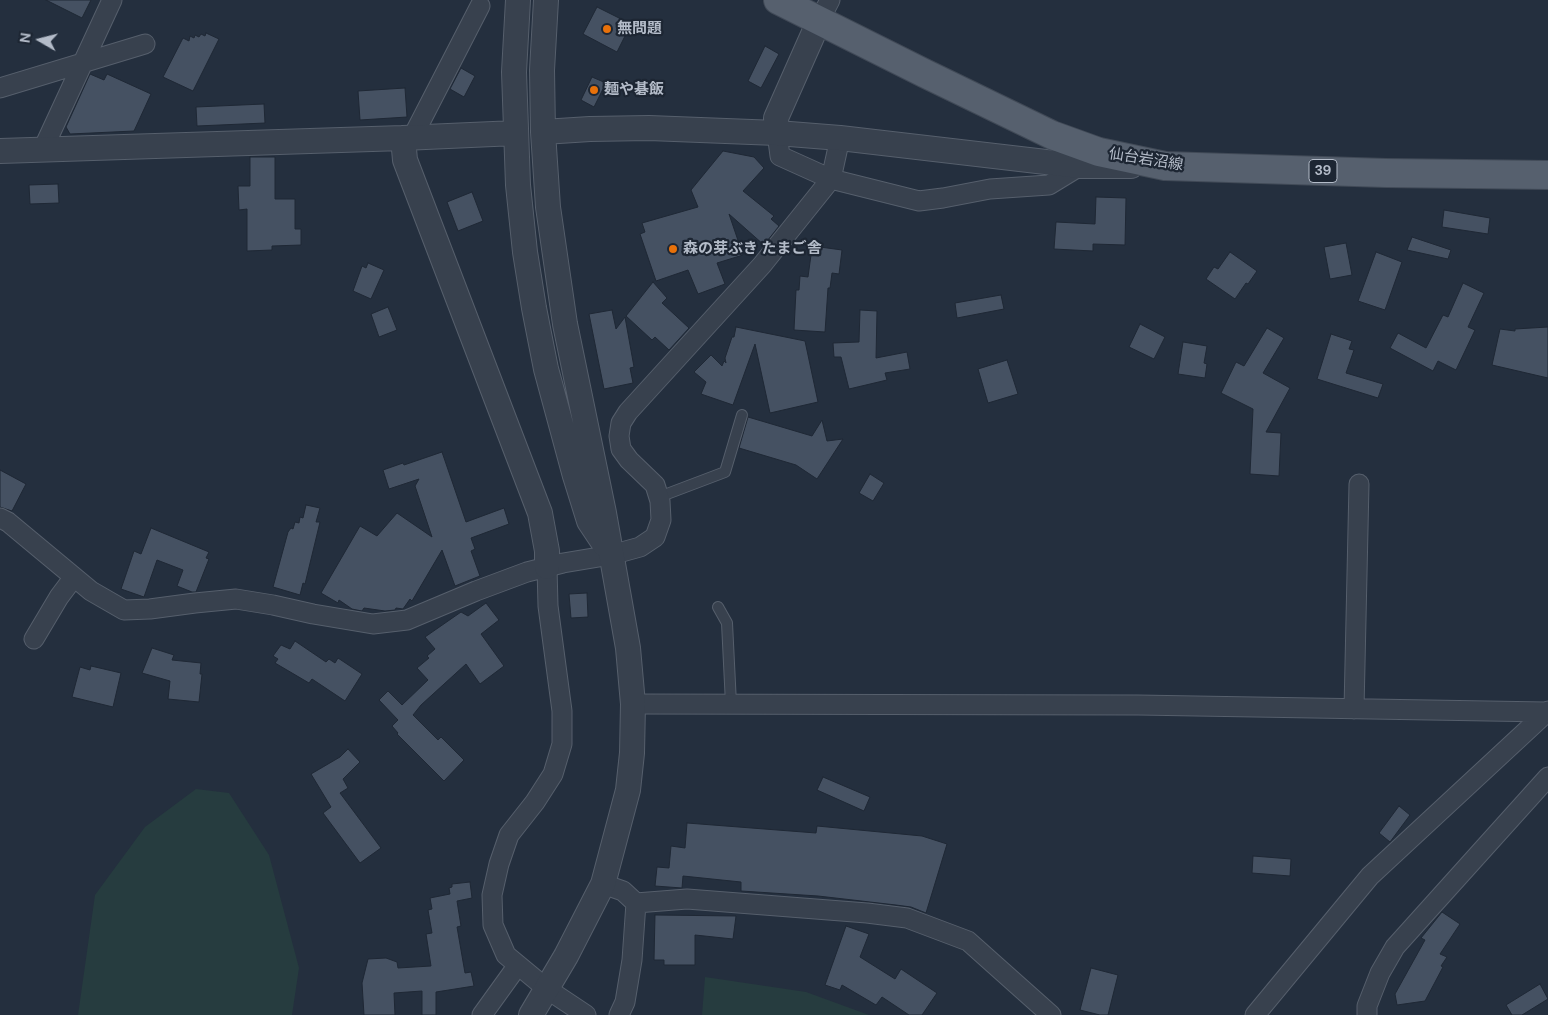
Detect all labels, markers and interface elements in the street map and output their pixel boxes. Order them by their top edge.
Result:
north arrow [15,15,65,65]
place label: 無問題 [617,20,662,38]
marker: 無問題 [601,23,613,35]
text: N [16,32,35,44]
place label: 麺や碁飯 [604,81,664,99]
marker: 麺や碁飯 [588,84,600,96]
street label: 仙台岩沼線 [1108,145,1184,175]
road number: 39 [1309,160,1337,182]
place label: 森の芽ぶき たまご舎 [683,240,822,258]
marker: 森の芽ぶき たまご舎 [667,243,679,255]

